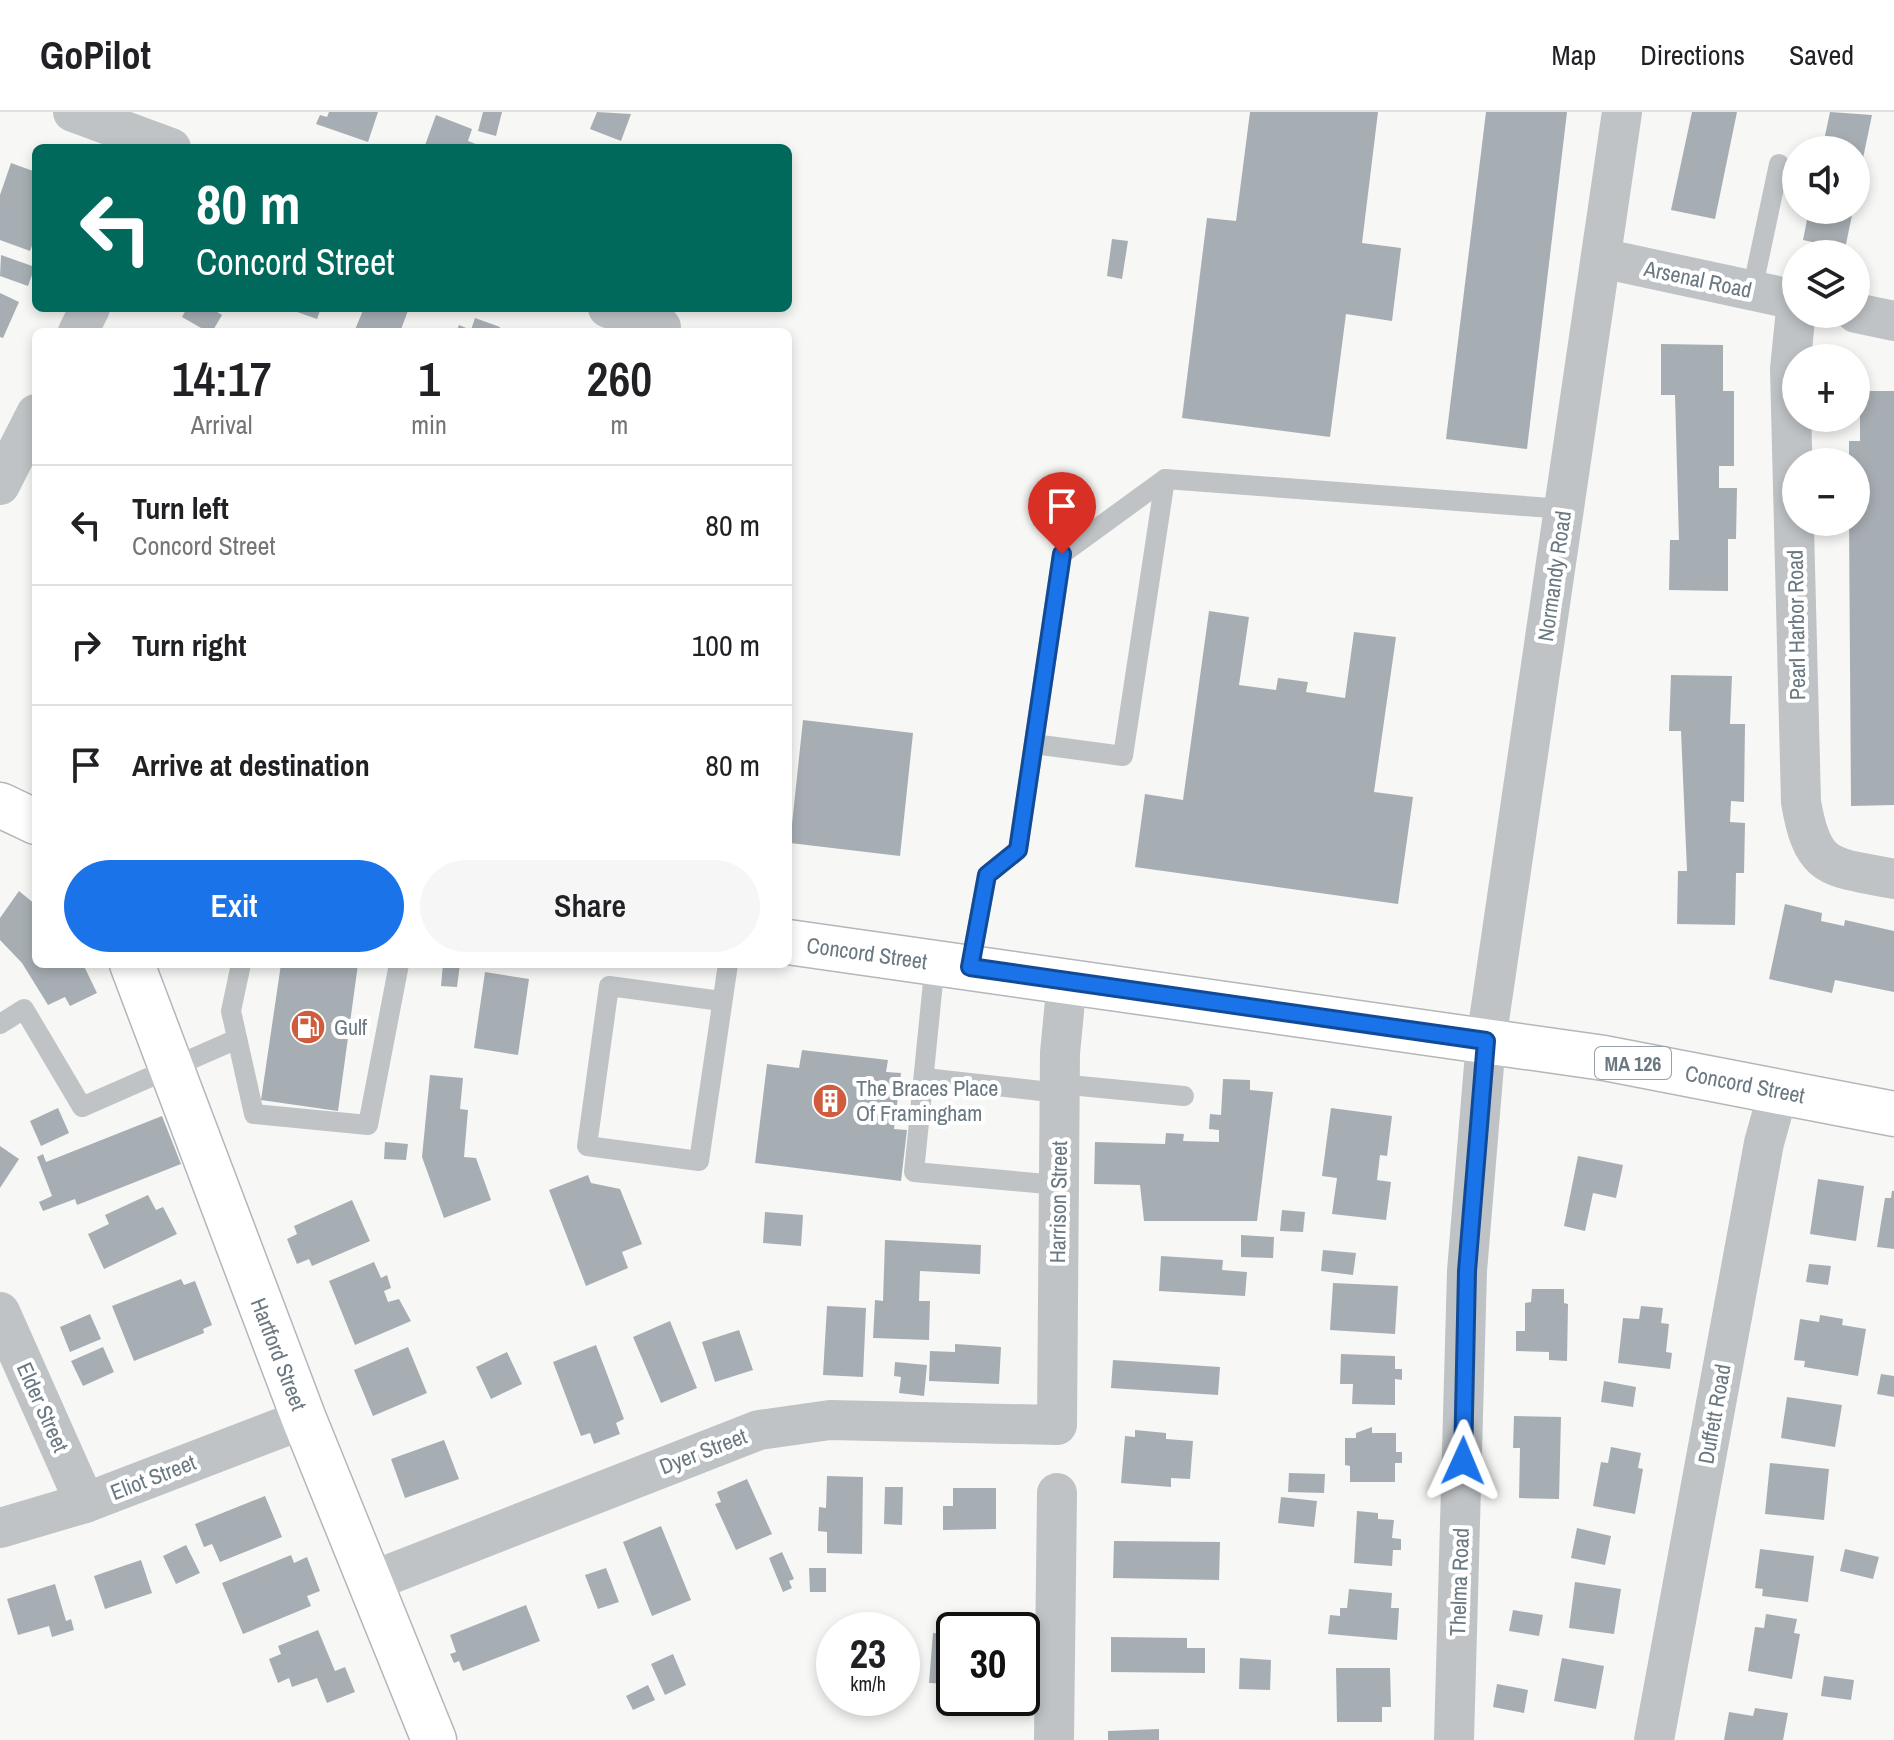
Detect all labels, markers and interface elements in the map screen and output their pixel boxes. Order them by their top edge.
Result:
text: GoPilot [40,30,151,81]
text: Map [1552,36,1596,74]
text: Directions [1640,36,1745,74]
text: Saved [1789,36,1854,74]
map controls [1782,136,1870,536]
button: sound [1782,136,1870,224]
text: 80 m [196,166,301,241]
icon: left [64,176,168,280]
text: Concord Street [196,238,395,286]
button: layers [1782,240,1870,328]
street label: Arsenal Road [1640,253,1755,305]
button: + [1782,344,1870,432]
text: 14:17 [172,346,272,411]
text: 1 [418,346,440,411]
text: 260 [587,346,652,411]
text: Arrival [191,407,252,442]
text: min [411,407,447,442]
text: m [611,407,628,442]
button: − [1782,448,1870,536]
pin [1028,472,1096,554]
icon: arrive [1040,484,1084,528]
text: Turn left [132,488,229,528]
icon: left [64,503,108,547]
text: 80 m [705,505,760,545]
street label: Normandy Road [1530,509,1578,643]
text: Concord Street [132,528,275,563]
street label: Pearl Harbor Road [1780,550,1812,700]
icon: right [64,623,108,667]
text: Turn right [132,625,246,665]
text: 100 m [692,625,760,665]
icon: arrive [64,743,108,787]
text: Arrive at destination [132,745,370,785]
text: 80 m [705,745,760,785]
button: Exit [64,860,404,952]
button: Share [420,860,760,952]
street label: Concord Street [805,930,929,976]
fuel station icon: Gulf [289,1008,327,1046]
place label: Gulf [334,1012,368,1042]
road number: MA 126 [1595,1047,1671,1079]
street label: Concord Street [1683,1058,1807,1110]
place label: The Braces Place Of Framingham [856,1073,998,1128]
building icon: The Braces Place Of Framingham [811,1082,849,1120]
street label: Harrison Street [1042,1141,1074,1263]
street label: Hartford Street [244,1293,314,1415]
street label: Elder Street [10,1357,76,1457]
street label: Duffett Road [1690,1362,1738,1466]
position arrow [1421,1419,1505,1503]
street label: Dyer Street [655,1421,751,1481]
street label: Eliot Street [106,1447,200,1507]
street label: Thelma Road [1442,1527,1476,1637]
speed limit sign: 30 [936,1612,1040,1716]
text: 23 [850,1627,886,1680]
text: km/h [850,1670,886,1697]

